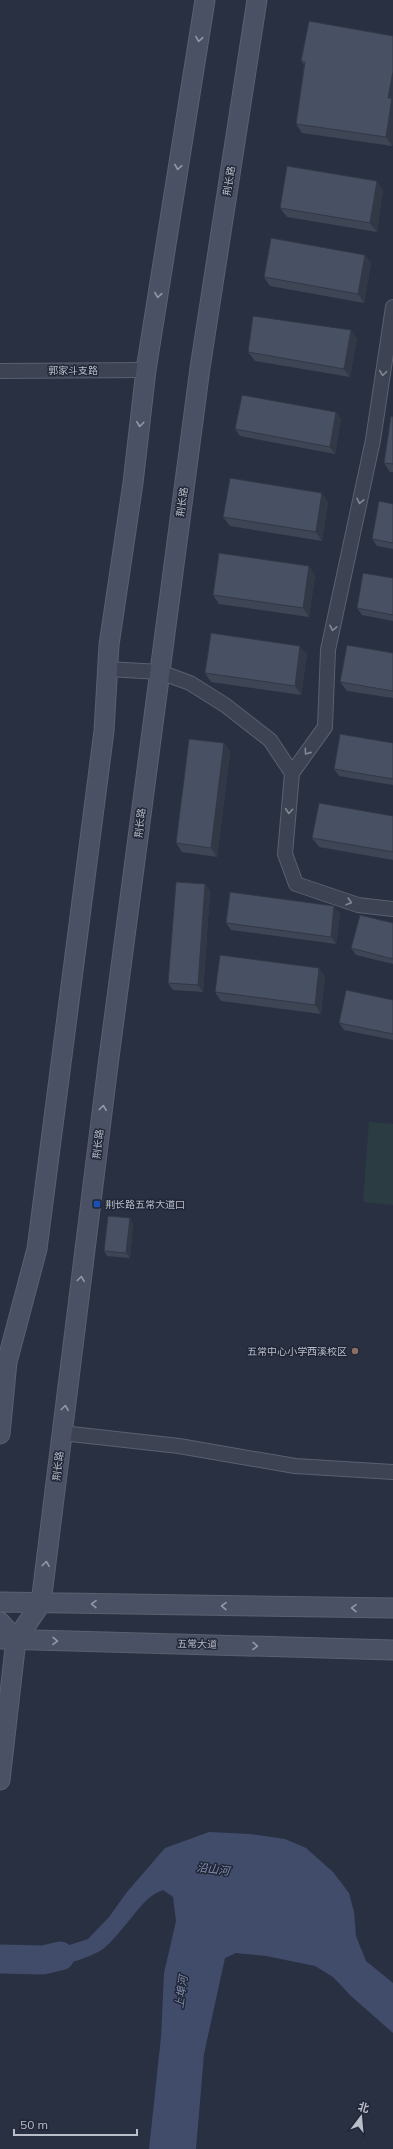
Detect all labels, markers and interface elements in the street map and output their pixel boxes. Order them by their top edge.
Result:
one-way arrow [195,35,204,42]
one-way arrow [174,164,183,170]
street label: 荆长路 [220,165,238,197]
one-way arrow [154,292,163,298]
street label: 郭家斗支路 [48,364,98,377]
one-way arrow [379,370,388,376]
one-way arrow [135,421,144,427]
street label: 荆长路 [173,486,191,518]
one-way arrow [357,498,365,504]
one-way arrow [329,625,338,631]
one-way arrow [305,747,312,754]
street label: 荆长路 [132,807,148,839]
one-way arrow [285,808,294,814]
one-way arrow [345,897,352,905]
one-way arrow [98,1105,107,1111]
street label: 荆长路 [90,1128,106,1160]
place label: 荆长路五常大道口 [105,1198,185,1211]
marker: 荆长路五常大道口 [92,1199,102,1209]
one-way arrow [76,1276,85,1282]
place label: 五常中心小学西溪校区 [247,1345,347,1358]
marker: 五常中心小学西溪校区 [350,1346,360,1356]
one-way arrow [60,1405,69,1411]
street label: 荆长路 [50,1450,66,1482]
one-way arrow [41,1561,50,1568]
one-way arrow [91,1600,97,1608]
one-way arrow [221,1602,227,1610]
one-way arrow [351,1604,357,1612]
one-way arrow [52,1637,58,1645]
street label: 五常大道 [177,1637,217,1651]
one-way arrow [252,1642,258,1650]
water label: 沿山河 [196,1860,232,1878]
water label: 上埠河 [172,1973,191,2009]
north arrow [341,2097,381,2137]
text: 北 [357,2099,371,2116]
scale bar [14,2111,137,2137]
text: 50 m [20,2117,48,2132]

